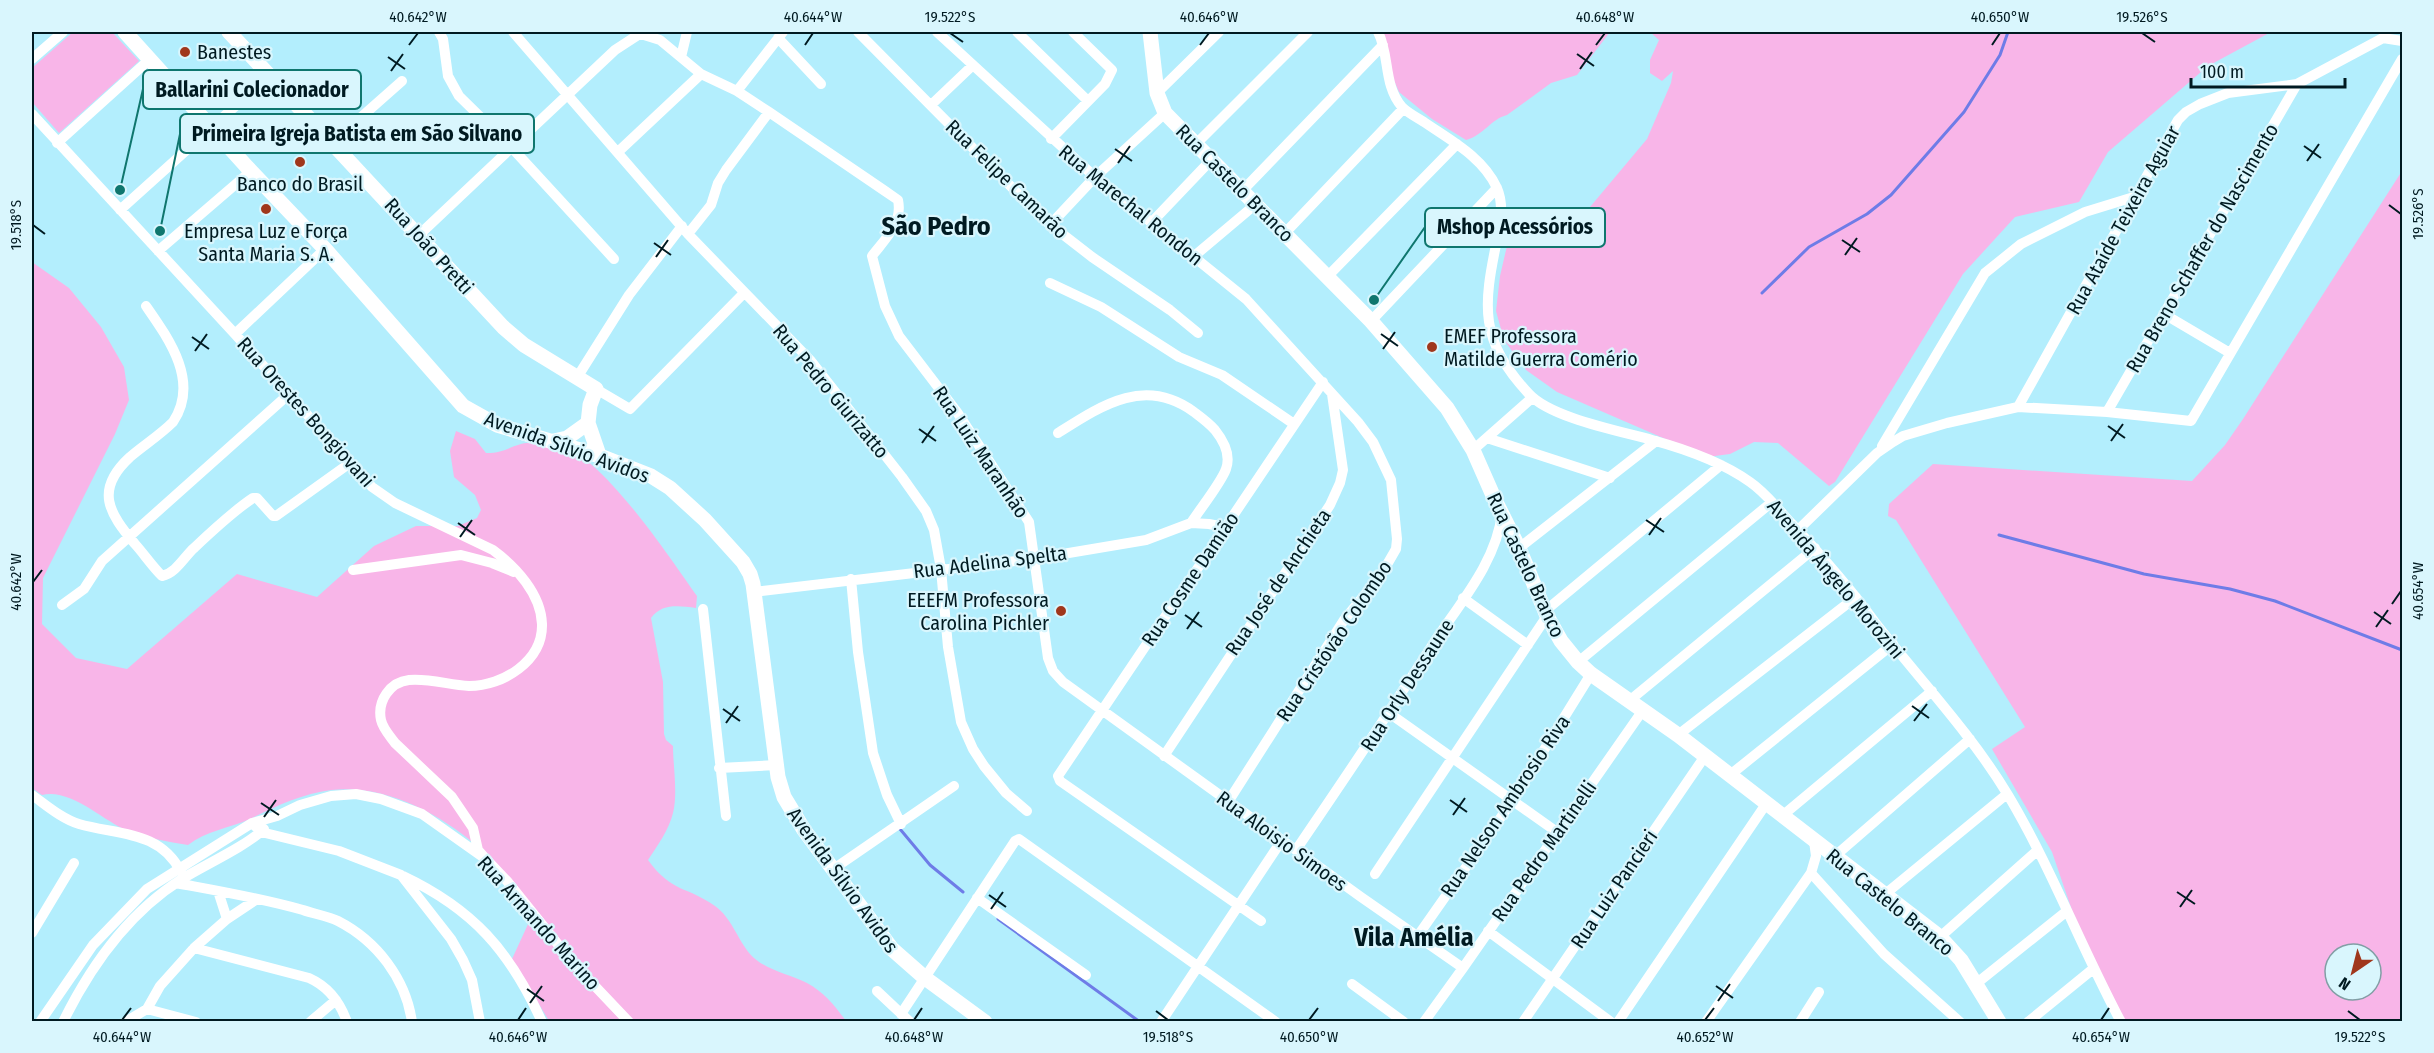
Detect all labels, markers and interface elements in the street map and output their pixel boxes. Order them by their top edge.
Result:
text: 40.642°W [389,8,447,26]
text: 40.644°W [784,8,842,26]
text: 19.522°S [925,8,975,26]
text: 40.646°W [1180,8,1238,26]
text: 40.648°W [1576,8,1634,26]
text: 40.650°W [1971,8,2029,26]
text: 19.526°S [2116,8,2168,26]
place label: Banestes [197,40,271,64]
marker: Banestes [178,45,192,59]
scale bar [2191,51,2346,89]
text: 100 m [2200,61,2244,83]
callout: Ballarini Colecionador [143,70,361,109]
text: Ballarini Colecionador [155,77,349,103]
callout: Primeira Igreja Batista em São Silvano [180,114,534,153]
street label: Rua Felipe Camarão [941,114,1073,244]
street label: Rua Castelo Branco [1171,119,1299,247]
street label: Rua Breno Schaffer do Nascimento [2121,119,2283,377]
text: Primeira Igreja Batista em São Silvano [192,121,522,147]
street label: Rua Ataíde Teixeira Aguiar [2061,121,2185,319]
street label: Rua Marechal Rondon [1054,140,1208,270]
marker: Banco do Brasil [293,155,307,169]
place label: Banco do Brasil [237,172,363,196]
text: 19.526°S [2409,188,2427,240]
street label: Rua João Pretti [380,193,478,299]
text: 19.518°S [7,200,25,250]
marker: Empresa Luz e Força Santa Maria S. A. [259,202,273,216]
callout: Mshop Acessórios [1425,208,1605,247]
district label: São Pedro [881,211,991,242]
text: Mshop Acessórios [1437,214,1593,240]
place label: Empresa Luz e Força Santa Maria S. A. [184,219,348,266]
street label: Rua Pedro Giurizatto [768,319,894,463]
place label: EMEF Professora Matilde Guerra Comério [1444,324,1638,371]
street label: Rua Orestes Bongiovani [232,332,380,492]
marker: EMEF Professora Matilde Guerra Comério [1425,340,1439,354]
street label: Rua Luiz Maranhão [928,381,1034,523]
street label: Avenida Sílvio Avidos [481,406,653,488]
street label: Rua Castelo Branco [1482,489,1570,641]
street label: Avenida Ângelo Morozini [1762,494,1910,664]
street label: Rua José de Anchieta [1220,504,1336,660]
street label: Rua Cosme Damião [1136,507,1244,651]
street label: Rua Adelina Spelta [912,541,1068,583]
text: 40.642°W [7,553,25,611]
street label: Rua Cristóvão Colombo [1271,556,1397,726]
text: 40.654°W [2409,562,2427,620]
place label: EEEFM Professora Carolina Pichler [907,588,1049,635]
marker: EEEFM Professora Carolina Pichler [1054,604,1068,618]
street label: Rua Orly Dessaune [1355,614,1459,756]
street label: Rua Nelson Ambrosio Riva [1435,711,1575,901]
street label: Rua Pedro Martinelli [1486,776,1602,926]
street label: Rua Aloisio Simoes [1212,786,1352,896]
street label: Avenida Sílvio Avidos [782,803,904,957]
street label: Rua Luiz Pancieri [1566,825,1662,953]
street label: Rua Castelo Branco [1821,843,1959,961]
street label: Rua Armando Marino [472,851,606,995]
district label: Vila Amélia [1353,922,1474,953]
north arrow [2323,942,2383,1002]
text: N [2335,973,2354,994]
text: 40.644°W [93,1028,151,1046]
text: 40.646°W [489,1028,547,1046]
text: 40.648°W [885,1028,943,1046]
text: 19.518°S [1143,1028,1193,1046]
text: 40.650°W [1280,1028,1338,1046]
text: 40.652°W [1676,1028,1734,1046]
text: 40.654°W [2072,1028,2130,1046]
text: 19.522°S [2335,1028,2385,1046]

